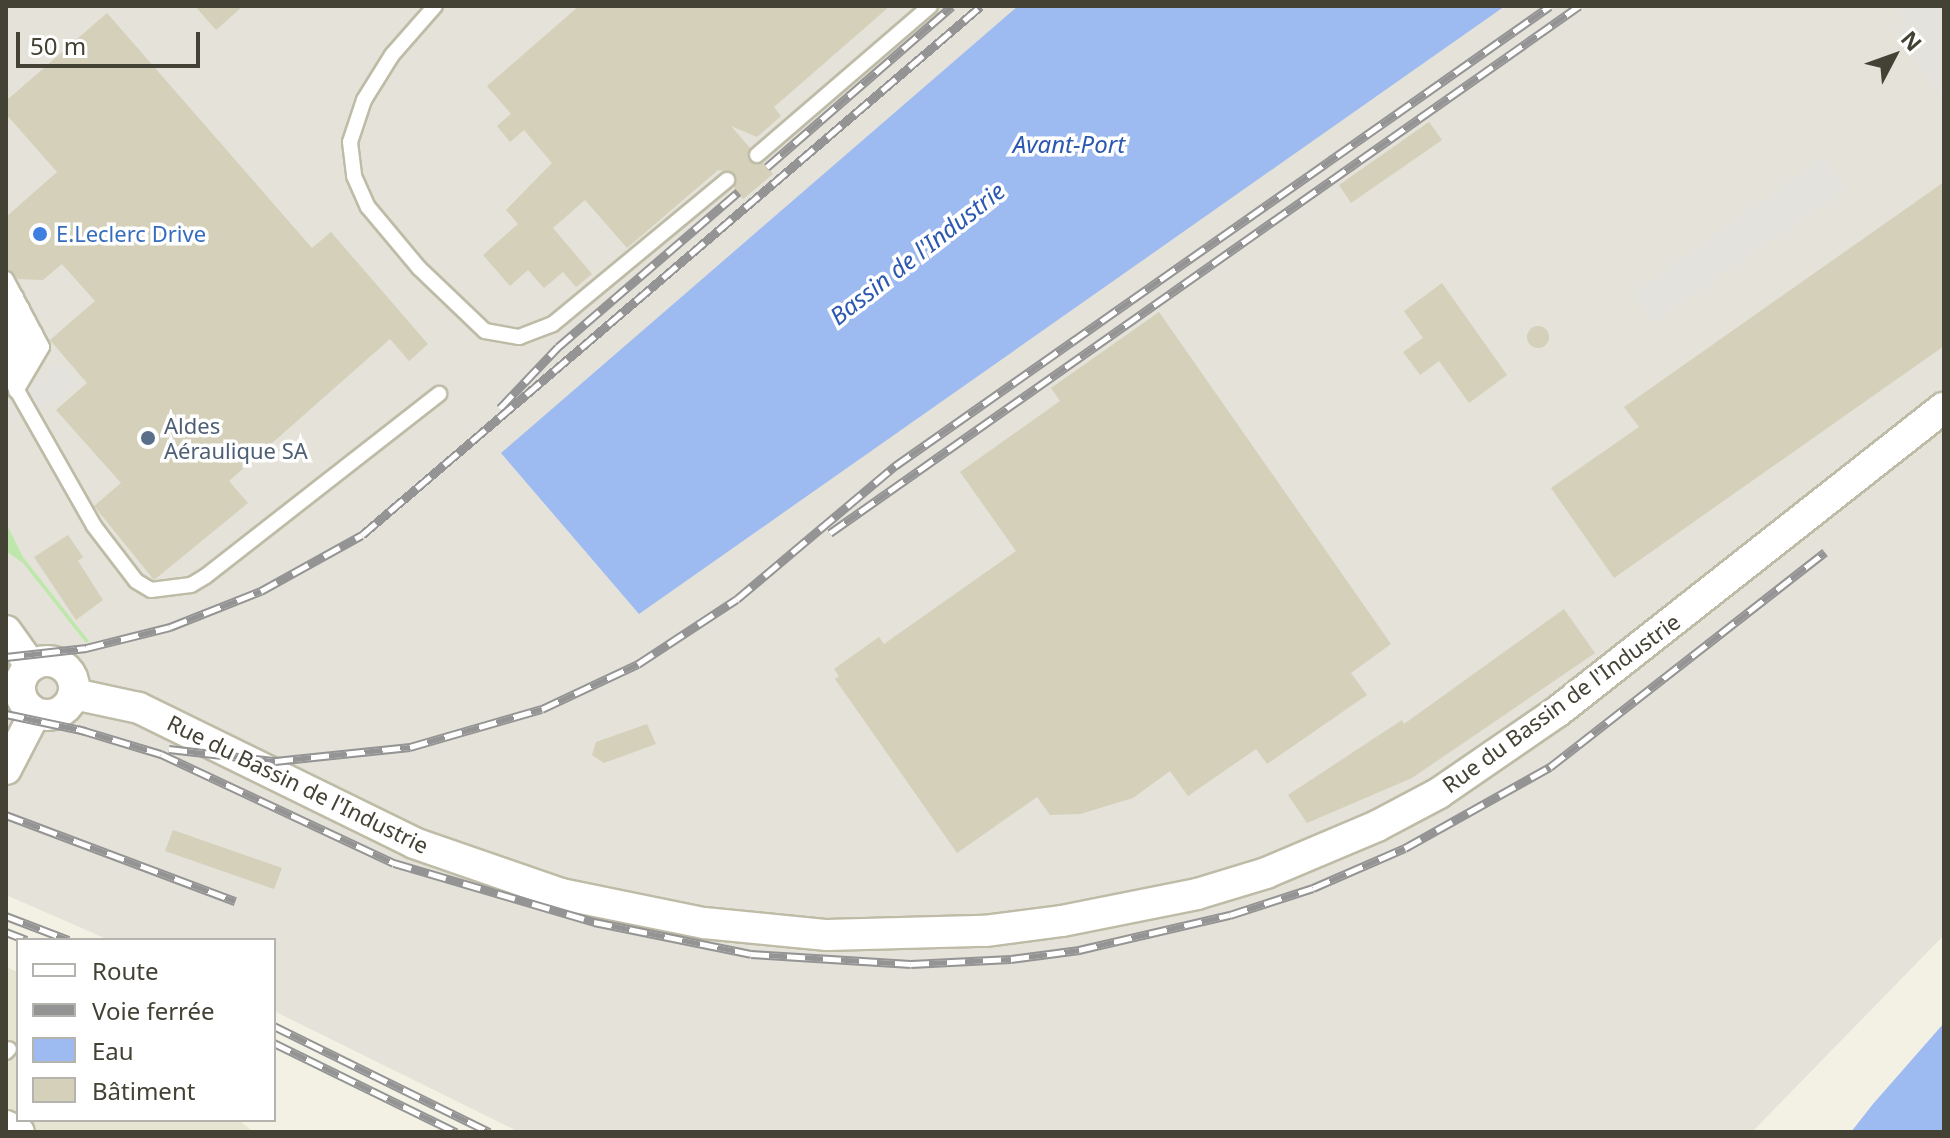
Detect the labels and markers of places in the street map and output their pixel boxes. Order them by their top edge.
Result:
place label: E.Leclerc Drive [56,221,206,247]
marker: E.Leclerc Drive [31,225,49,243]
place label: Aldes Aéraulique SA [164,412,308,464]
marker: Aldes Aéraulique SA [139,429,157,447]

